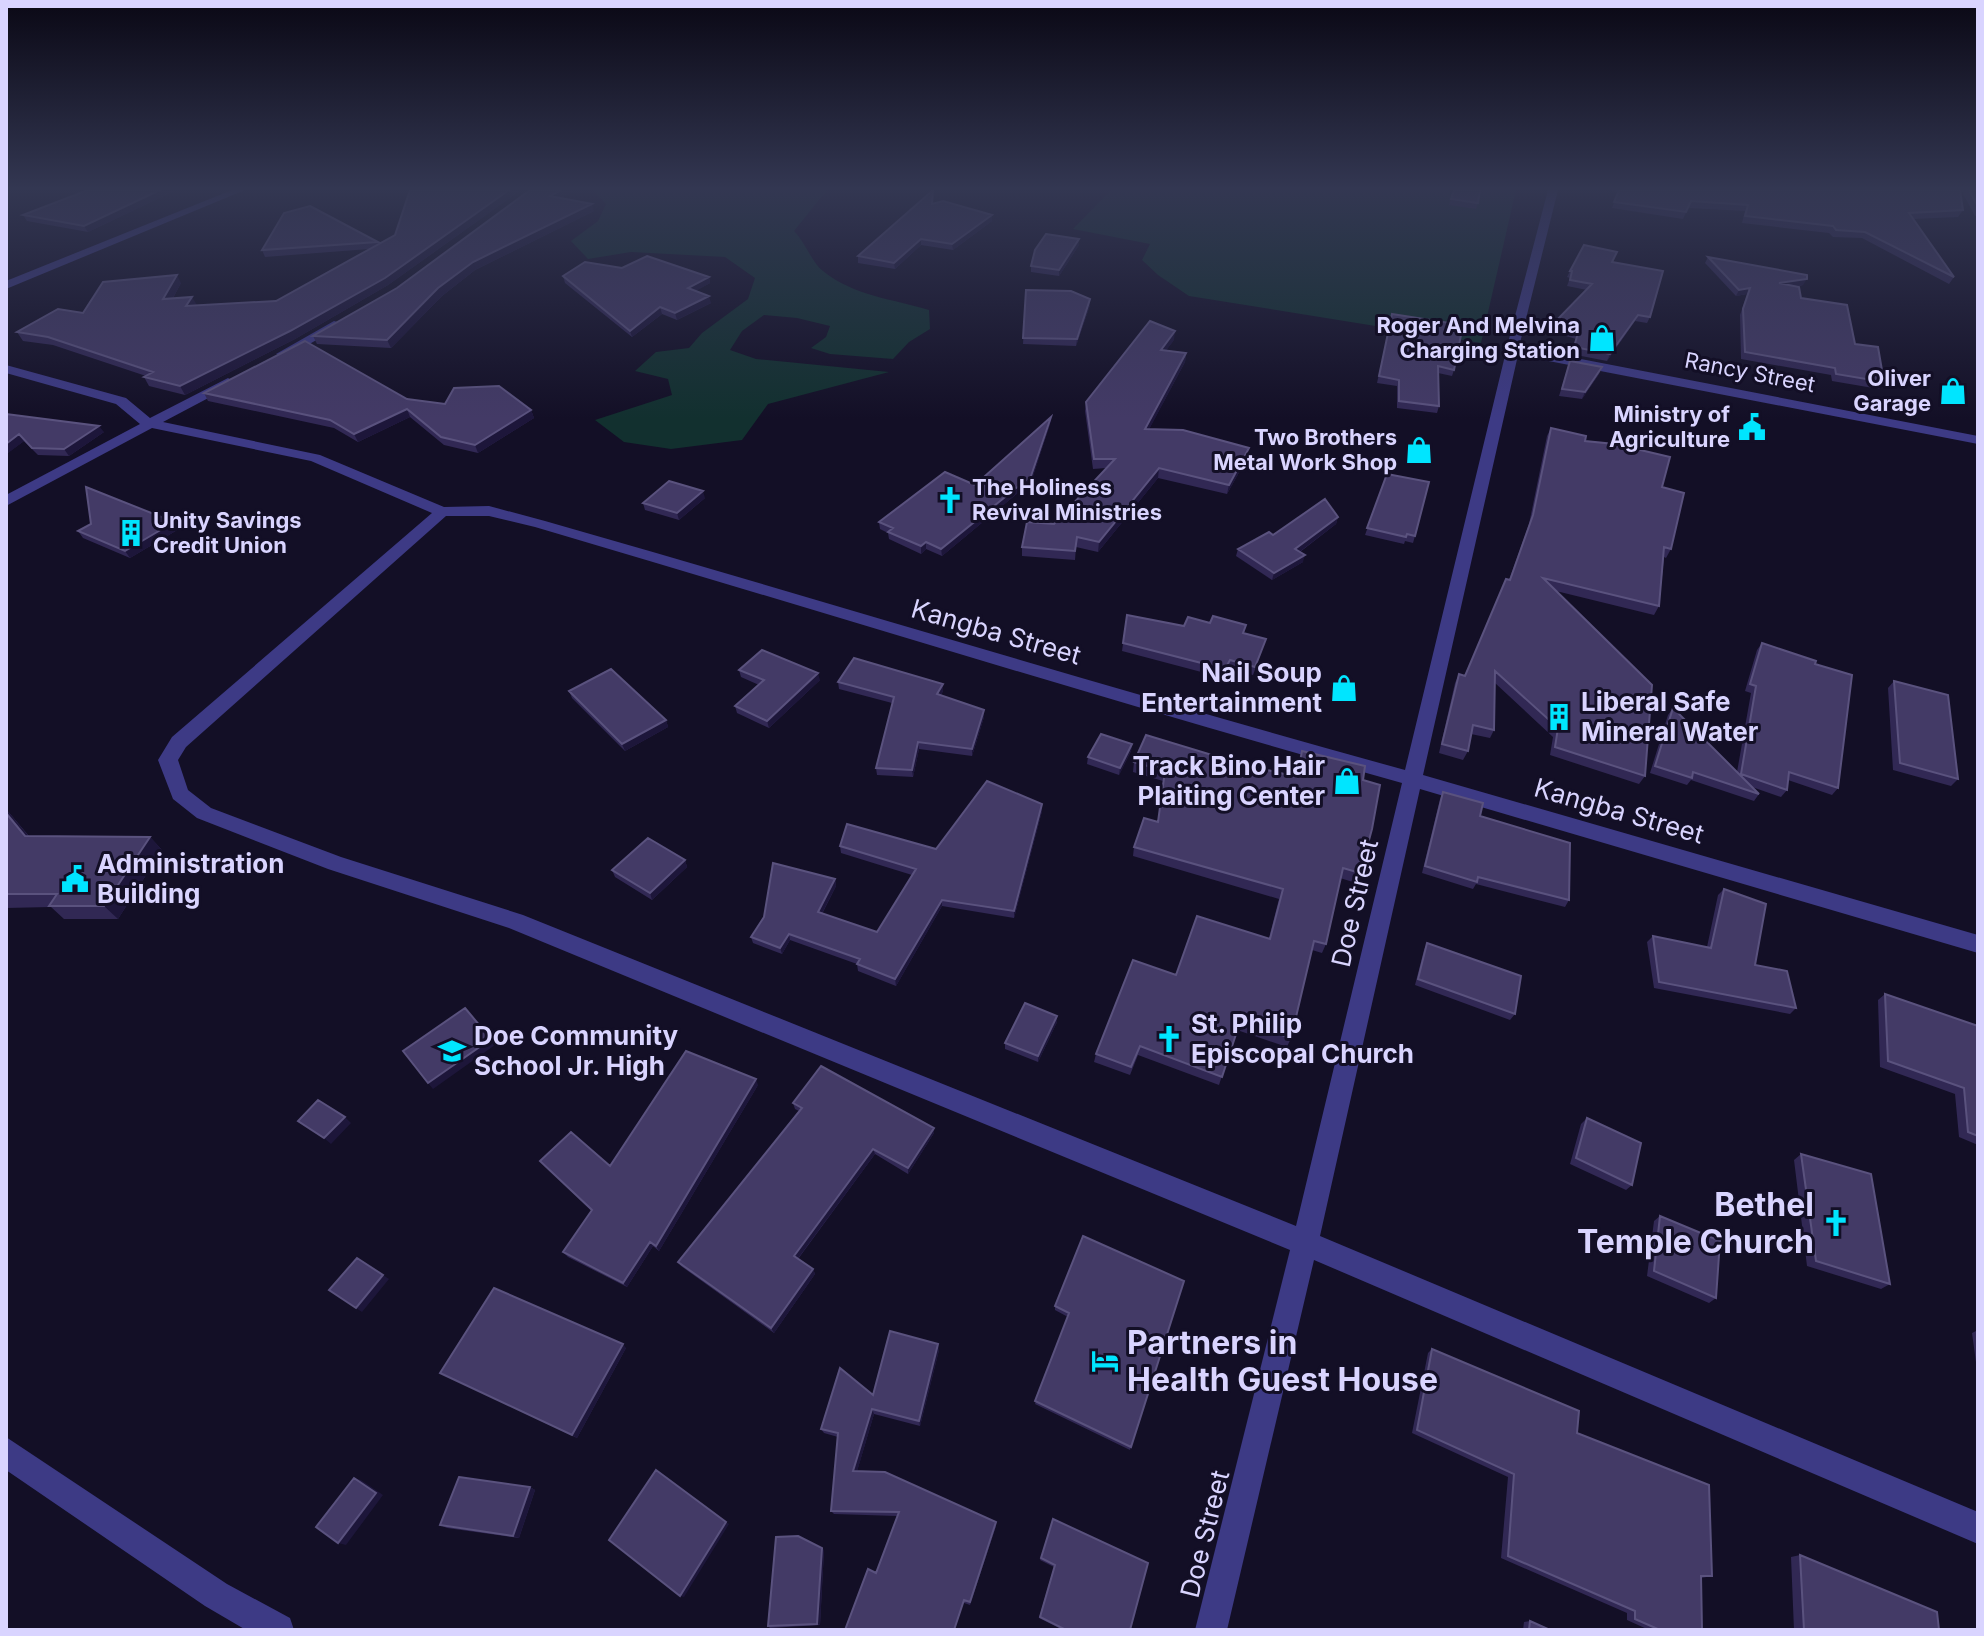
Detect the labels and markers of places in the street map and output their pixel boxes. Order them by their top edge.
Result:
place label: Roger And Melvina Charging Station [1377,312,1580,363]
shop icon: Roger And Melvina Charging Station [1587,323,1617,353]
place label: Oliver Garage [1853,365,1931,416]
shop icon: Oliver Garage [1938,376,1968,406]
place label: Ministry of Agriculture [1609,401,1730,452]
public building icon: Ministry of Agriculture [1737,412,1767,442]
place label: Two Brothers Metal Work Shop [1213,424,1397,475]
shop icon: Two Brothers Metal Work Shop [1404,435,1434,465]
place label: The Holiness Revival Ministries [972,474,1162,525]
church icon: The Holiness Revival Ministries [935,485,965,515]
place label: Unity Savings Credit Union [153,507,302,558]
building icon: Unity Savings Credit Union [116,518,146,548]
place label: Nail Soup Entertainment [1141,657,1322,718]
shop icon: Nail Soup Entertainment [1329,673,1359,703]
place label: Liberal Safe Mineral Water [1581,686,1759,747]
building icon: Liberal Safe Mineral Water [1544,702,1574,732]
place label: Track Bino Hair Plaiting Center [1133,750,1325,811]
shop icon: Track Bino Hair Plaiting Center [1332,766,1362,796]
place label: Administration Building [97,848,284,909]
public building icon: Administration Building [60,864,90,894]
place label: St. Philip Episcopal Church [1191,1008,1414,1069]
place label: Doe Community School Jr. High [474,1020,679,1081]
church icon: St. Philip Episcopal Church [1154,1024,1184,1054]
school or university icon: Doe Community School Jr. High [437,1036,467,1066]
place label: Bethel Temple Church [1577,1185,1814,1261]
church icon: Bethel Temple Church [1821,1208,1851,1238]
place label: Partners in Health Guest House [1127,1323,1438,1399]
hotel icon: Partners in Health Guest House [1090,1346,1120,1376]

